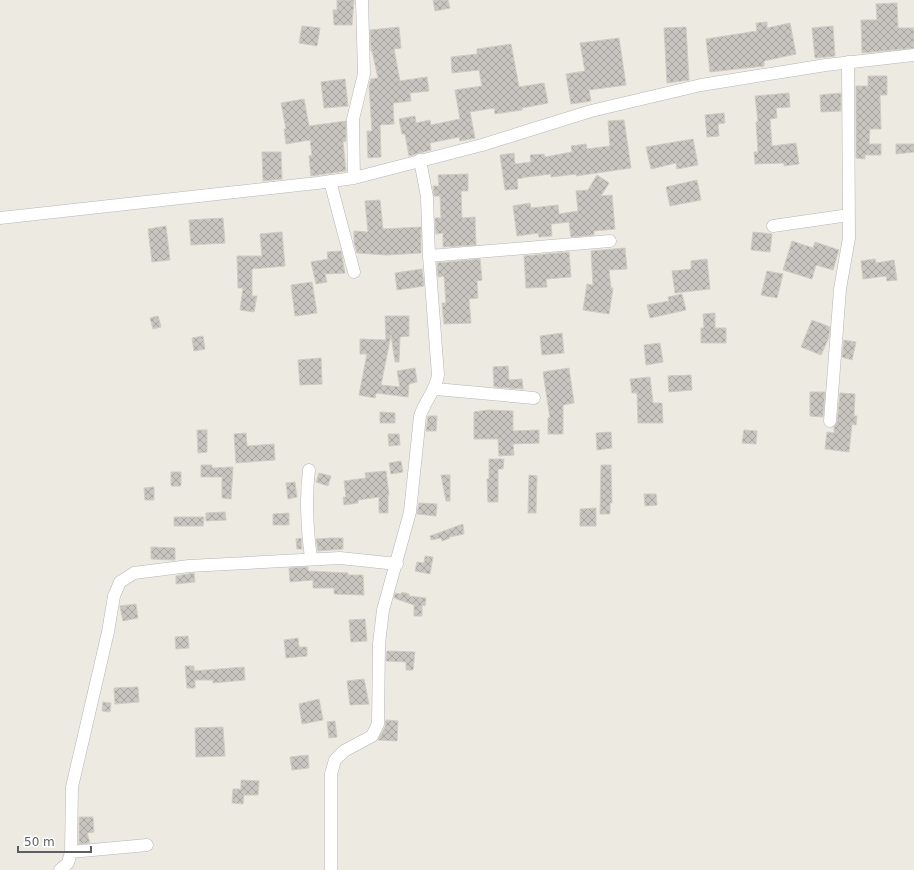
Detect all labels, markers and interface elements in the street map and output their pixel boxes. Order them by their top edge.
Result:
scale bar [18,828,91,854]
text: 50 m [24,835,55,849]

